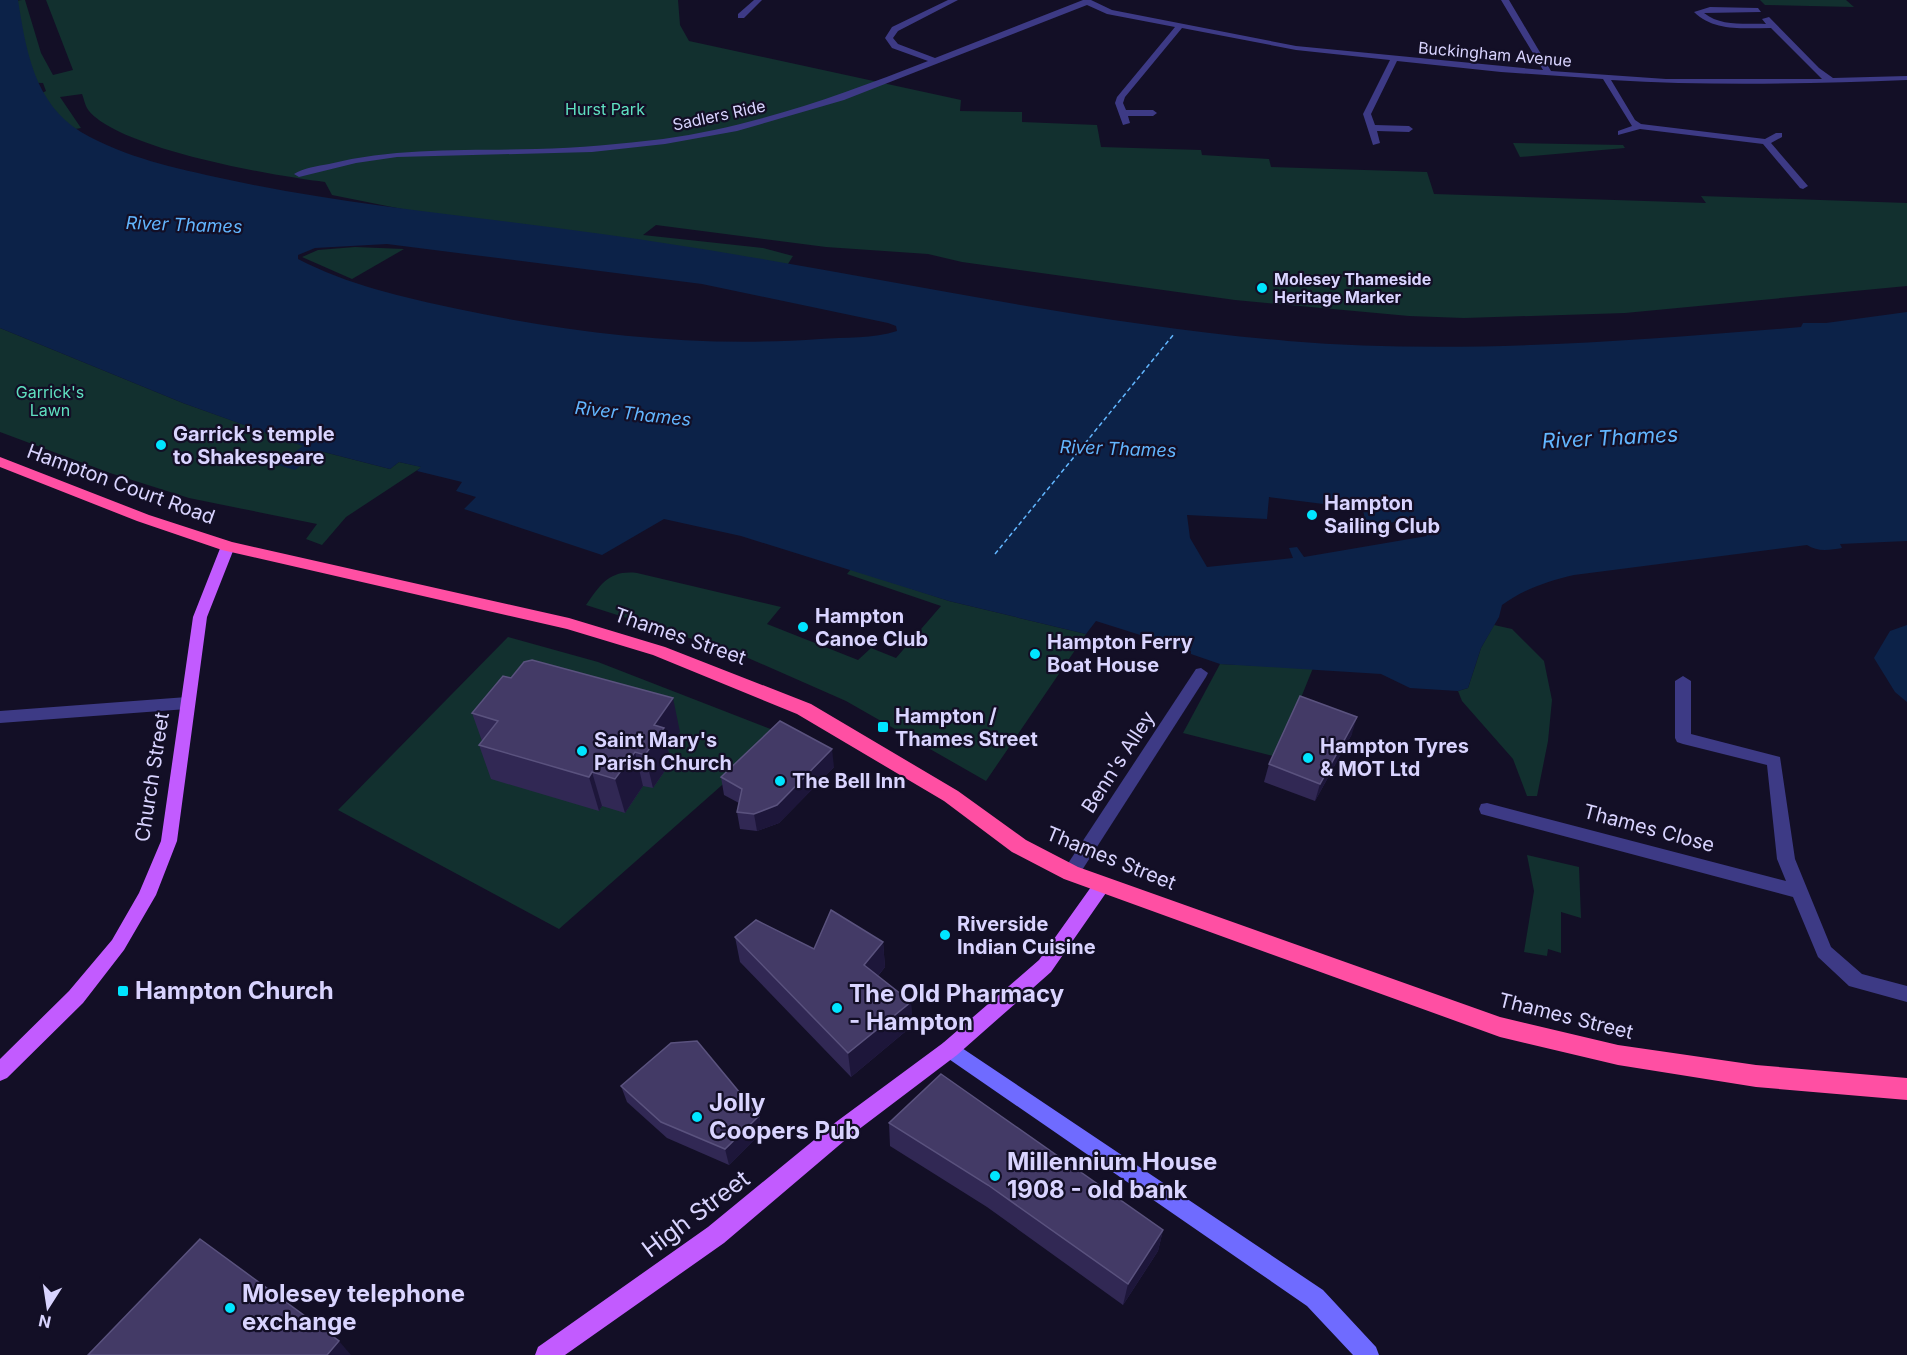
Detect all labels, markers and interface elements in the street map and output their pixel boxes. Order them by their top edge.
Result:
street label: Buckingham Avenue [1417,37,1573,71]
street label: Sadlers Ride [671,95,767,135]
park label: Hurst Park [565,99,645,119]
water label: River Thames [125,212,243,237]
place label: Molesey Thameside Heritage Marker [1274,269,1431,307]
marker: Molesey Thameside Heritage Marker [1255,281,1269,295]
park label: Garrick's Lawn [16,382,84,420]
water label: River Thames [574,397,692,430]
water label: River Thames [1541,421,1679,454]
place label: Garrick's temple to Shakespeare [173,422,335,469]
water label: River Thames [1059,436,1177,461]
marker: Garrick's temple to Shakespeare [154,438,168,452]
street label: Hampton Court Road [24,439,218,529]
place label: Hampton Sailing Club [1324,491,1440,538]
marker: Hampton Sailing Club [1305,508,1319,522]
street label: Thames Street [611,602,749,670]
place label: Hampton Canoe Club [815,604,928,651]
marker: Hampton Canoe Club [796,620,810,634]
place label: Hampton Ferry Boat House [1047,630,1193,677]
marker: Hampton Ferry Boat House [1028,647,1042,661]
place label: Hampton / Thames Street [895,704,1038,751]
street label: Benn's Alley [1076,707,1160,817]
street label: Church Street [130,710,174,843]
marker: Hampton / Thames Street [876,720,890,734]
place label: Saint Mary's Parish Church [594,728,732,775]
place label: Hampton Tyres & MOT Ltd [1320,734,1469,781]
marker: Saint Mary's Parish Church [575,744,589,758]
marker: Hampton Tyres & MOT Ltd [1301,751,1315,765]
place label: The Bell Inn [792,769,906,793]
marker: The Bell Inn [773,774,787,788]
street label: Thames Close [1581,799,1717,857]
street label: Thames Street [1043,821,1180,895]
place label: Riverside Indian Cuisine [957,912,1096,959]
marker: Riverside Indian Cuisine [938,928,952,942]
place label: Hampton Church [135,976,334,1005]
place label: The Old Pharmacy - Hampton [849,979,1065,1036]
marker: Hampton Church [116,984,130,998]
street label: Thames Street [1496,988,1636,1044]
marker: The Old Pharmacy - Hampton [830,1001,844,1015]
place label: Jolly Coopers Pub [709,1088,860,1145]
marker: Jolly Coopers Pub [690,1110,704,1124]
place label: Millennium House 1908 - old bank [1007,1147,1217,1204]
street label: High Street [636,1164,755,1263]
marker: Millennium House 1908 - old bank [988,1169,1002,1183]
north arrow [18,1277,78,1337]
place label: Molesey telephone exchange [242,1279,465,1336]
marker: Molesey telephone exchange [223,1301,237,1315]
text: N [37,1311,53,1333]

